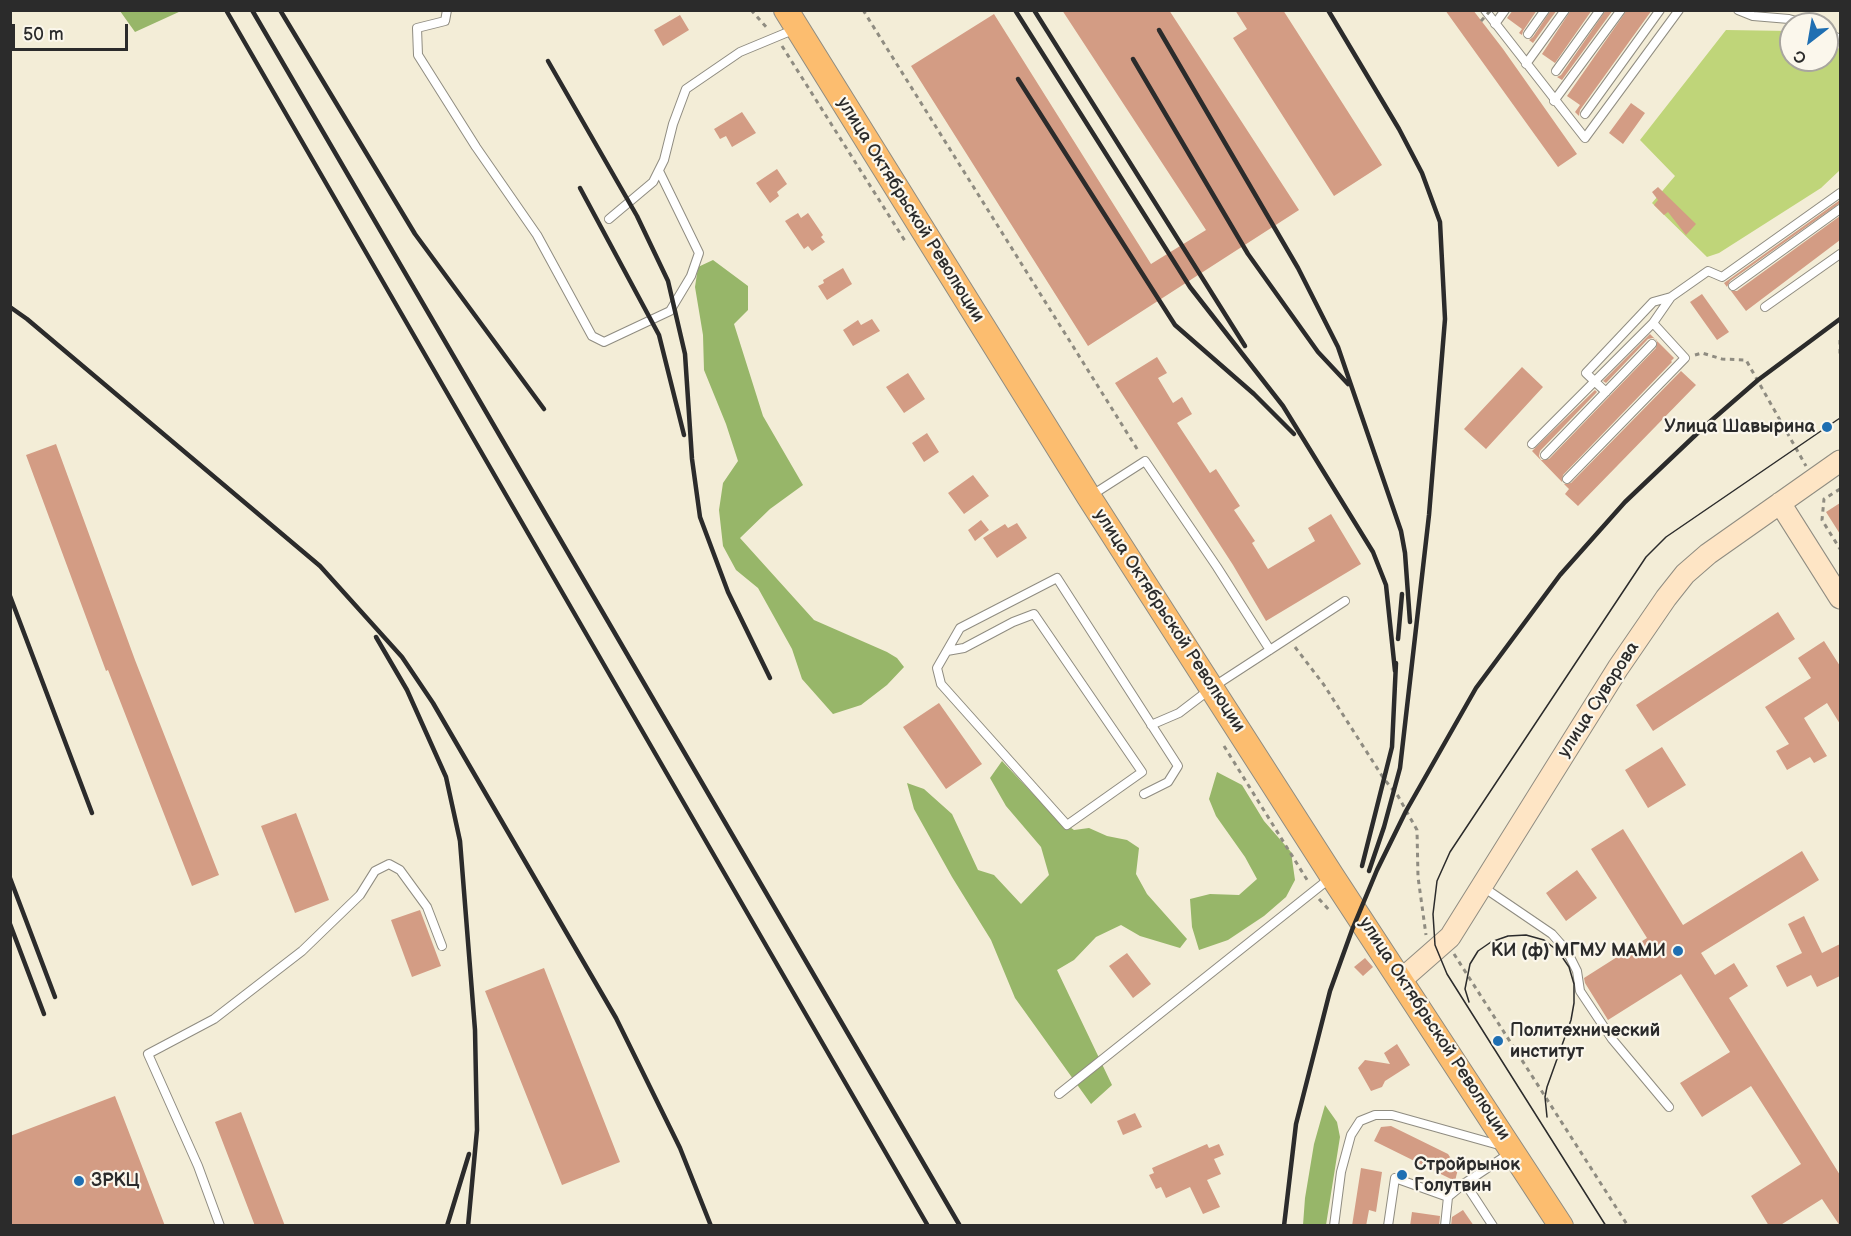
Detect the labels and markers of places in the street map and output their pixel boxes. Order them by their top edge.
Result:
place label: Улица Шавырина [1664,416,1815,438]
marker: Улица Шавырина [1820,420,1834,434]
place label: КИ (ф) МГМУ МАМИ [1491,940,1666,962]
marker: КИ (ф) МГМУ МАМИ [1671,944,1685,958]
place label: Политехнический институт [1510,1020,1660,1062]
marker: Политехнический институт [1491,1034,1505,1048]
place label: Стройрынок Голутвин [1414,1154,1520,1196]
marker: Стройрынок Голутвин [1395,1168,1409,1182]
place label: ЗРКЦ [91,1170,140,1192]
marker: ЗРКЦ [72,1174,86,1188]

